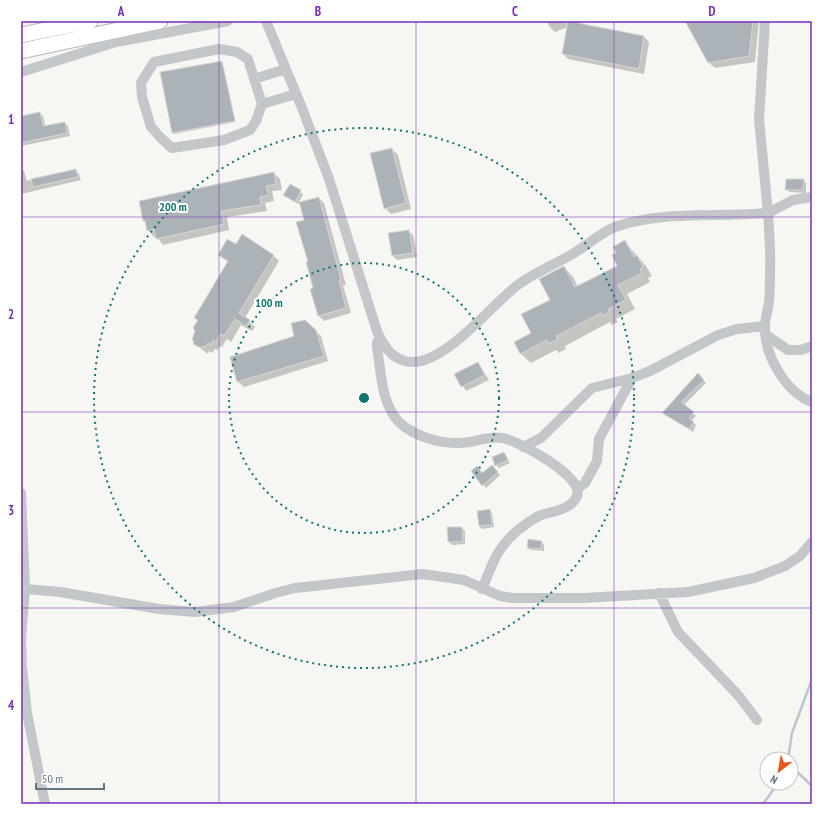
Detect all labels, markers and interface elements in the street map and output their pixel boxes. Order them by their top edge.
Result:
text: A [117,3,125,20]
text: B [315,3,321,20]
text: C [512,3,518,20]
text: D [709,3,716,20]
text: 1 [8,111,14,128]
text: 200 m [159,199,187,214]
text: 100 m [255,295,283,310]
text: 2 [8,306,14,323]
centre of rings [357,391,371,405]
text: 3 [8,502,14,519]
text: 4 [8,697,15,714]
north arrow [759,751,799,791]
scale bar [36,765,104,791]
text: 50 m [42,771,63,786]
text: N [768,772,780,787]

